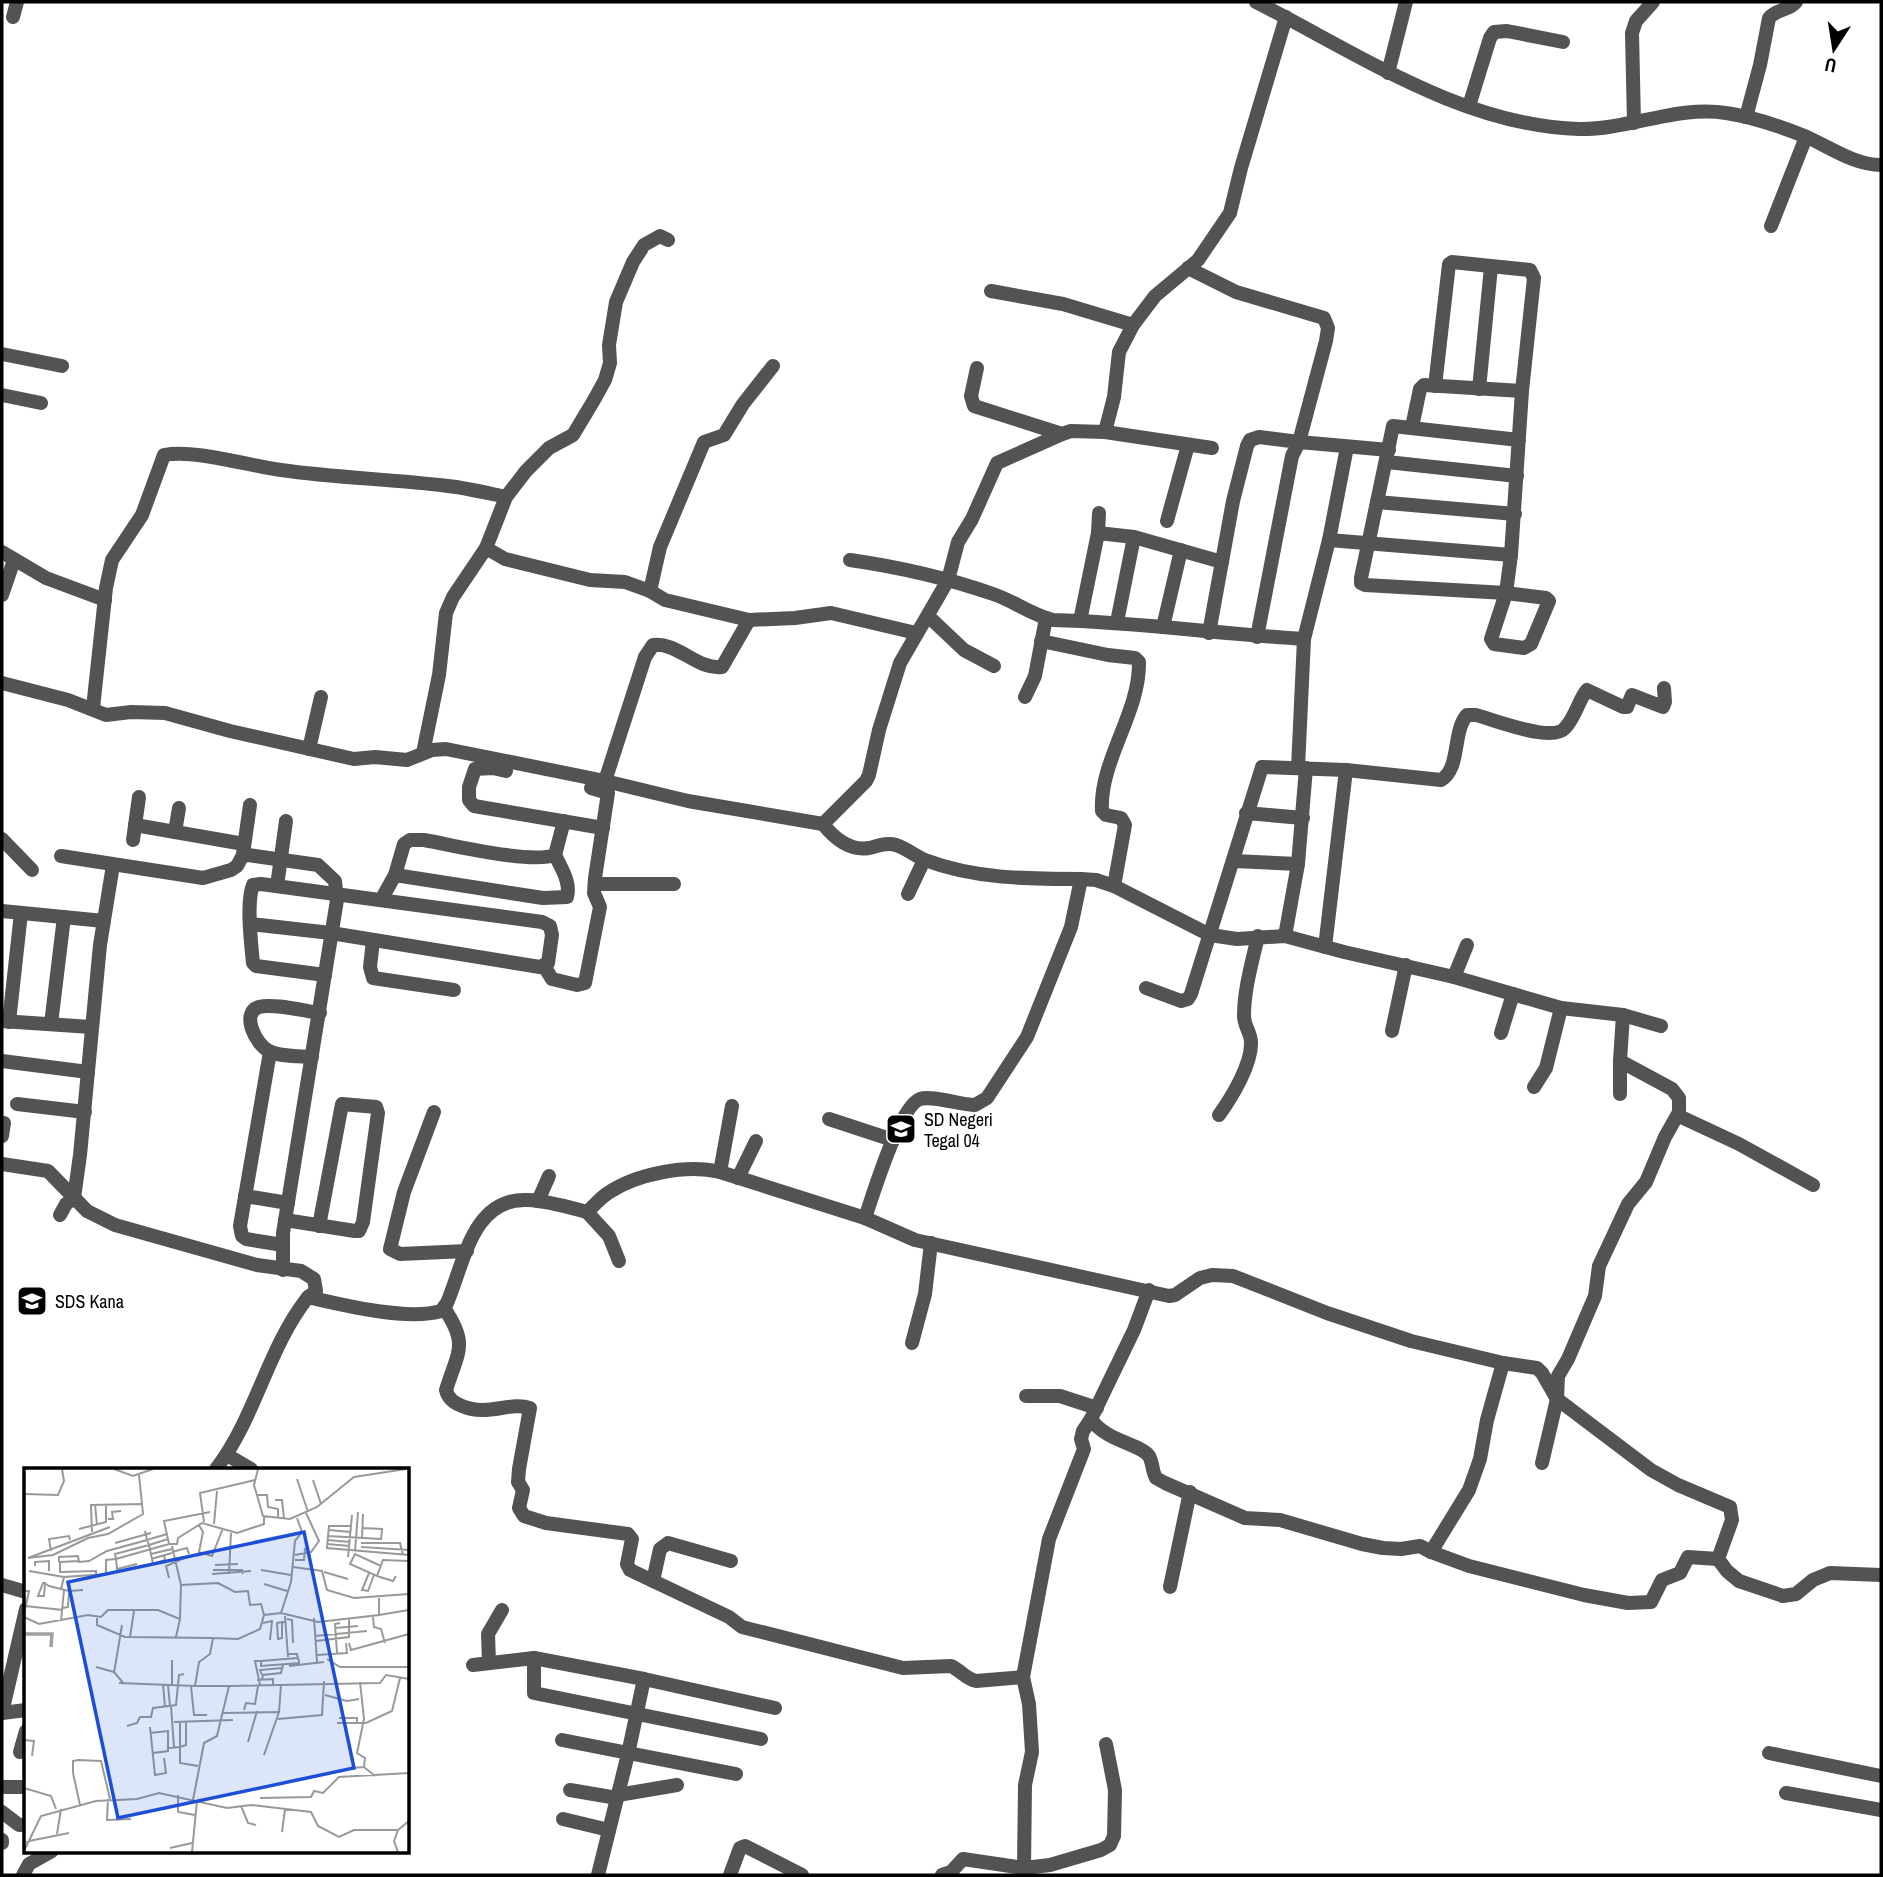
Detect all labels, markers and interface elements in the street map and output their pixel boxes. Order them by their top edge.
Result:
north arrow [1799,14,1869,84]
text: U [1822,52,1839,80]
place label: SD Negeri Tegal 04 [924,1107,993,1153]
school or university icon: SD Negeri Tegal 04 [884,1112,918,1146]
school or university icon: SDS Kana [15,1284,49,1318]
place label: SDS Kana [55,1289,124,1314]
inset map [24,1468,410,1853]

